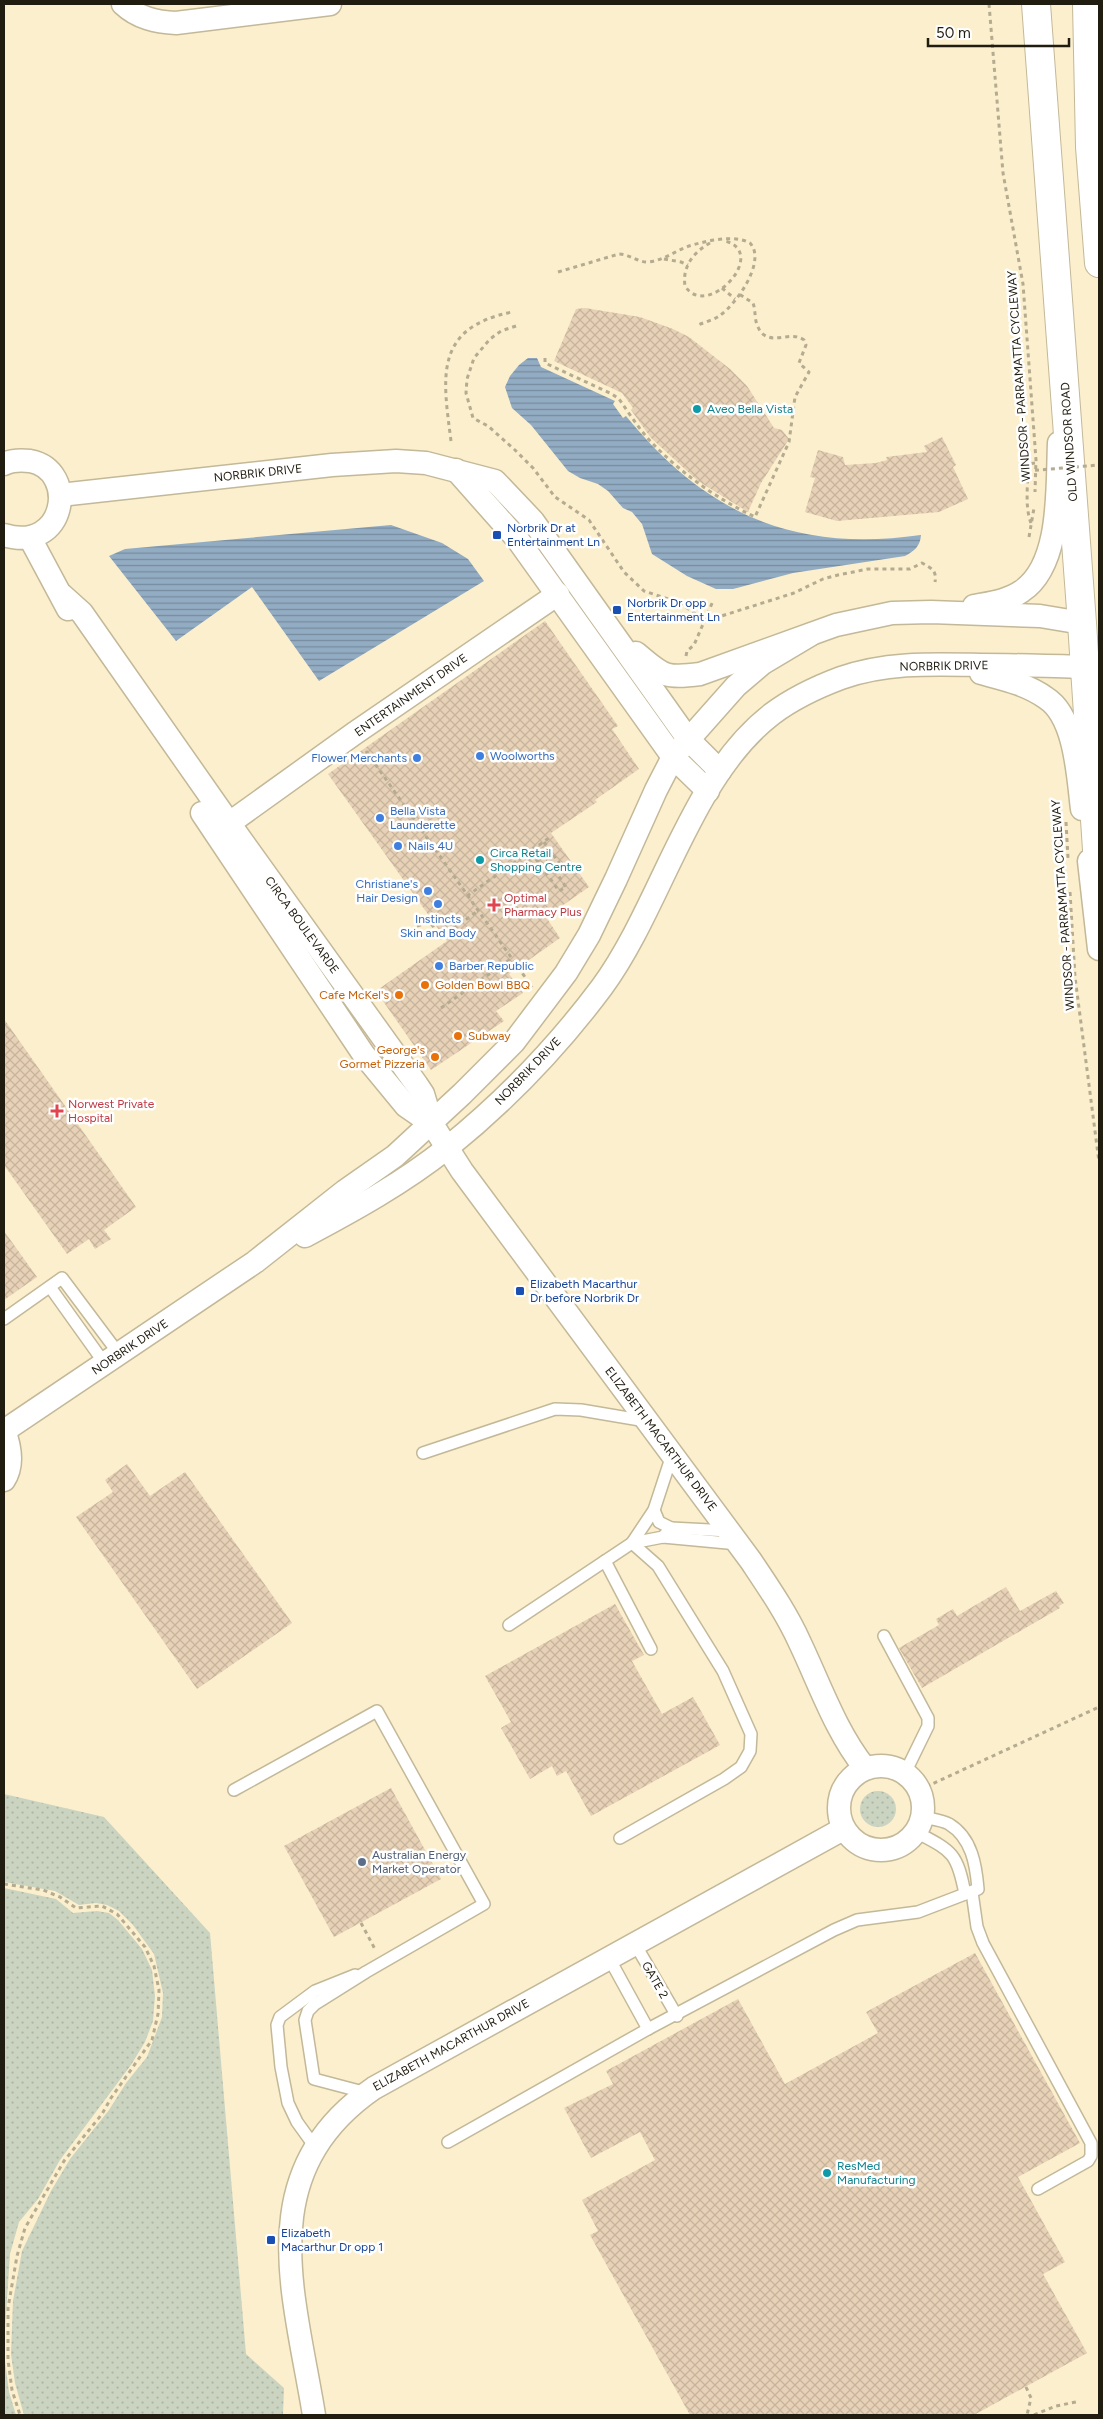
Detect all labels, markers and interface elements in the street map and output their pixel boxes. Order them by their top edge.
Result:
scale bar [928,15,1069,47]
text: 50 m [936,24,971,42]
street label: WINDSOR - PARRAMATTA CYCLEWAY [1005,269,1033,482]
street label: OLD WINDSOR ROAD [1058,382,1080,502]
place label: Aveo Bella Vista [707,402,793,416]
marker: Aveo Bella Vista [691,403,703,415]
street label: NORBRIK DRIVE [213,461,303,485]
place label: Norbrik Dr at Entertainment Ln [507,521,600,549]
marker: Norbrik Dr at Entertainment Ln [491,529,503,541]
place label: Norbrik Dr opp Entertainment Ln [627,596,720,624]
marker: Norbrik Dr opp Entertainment Ln [611,604,623,616]
street label: ENTERTAINMENT DRIVE [352,651,470,739]
street label: NORBRIK DRIVE [899,658,989,674]
place label: Woolworths [490,749,555,763]
marker: Woolworths [474,750,486,762]
place label: Flower Merchants [311,751,407,765]
marker: Flower Merchants [411,752,423,764]
street label: WINDSOR - PARRAMATTA CYCLEWAY [1049,798,1077,1011]
place label: Bella Vista Launderette [390,804,456,832]
marker: Bella Vista Launderette [374,812,386,824]
place label: Nails 4U [408,839,453,853]
marker: Nails 4U [392,840,404,852]
place label: Circa Retail Shopping Centre [490,846,582,874]
marker: Circa Retail Shopping Centre [474,854,486,866]
street label: CIRCA BOULEVARDE [262,874,342,976]
place label: Christiane's Hair Design [356,877,418,905]
marker: Christiane's Hair Design [422,885,434,897]
place label: Optimal Pharmacy Plus [504,891,582,919]
marker: Instincts Skin and Body [432,898,444,910]
marker: Optimal Pharmacy Plus [488,899,500,911]
place label: Instincts Skin and Body [400,912,477,940]
place label: Barber Republic [449,959,534,973]
marker: Barber Republic [433,960,445,972]
place label: Golden Bowl BBQ [435,978,530,992]
marker: Golden Bowl BBQ [419,979,431,991]
place label: Cafe McKel's [319,988,389,1002]
marker: Cafe McKel's [393,989,405,1001]
place label: Subway [468,1029,511,1043]
marker: Subway [452,1030,464,1042]
street label: NORBRIK DRIVE [492,1034,564,1108]
place label: George's Gormet Pizzeria [340,1043,425,1071]
marker: George's Gormet Pizzeria [429,1051,441,1063]
place label: Norwest Private Hospital [68,1097,155,1125]
marker: Norwest Private Hospital [50,1104,64,1118]
place label: Elizabeth Macarthur Dr before Norbrik Dr [530,1277,639,1305]
marker: Elizabeth Macarthur Dr before Norbrik Dr [514,1285,526,1297]
street label: NORBRIK DRIVE [89,1316,171,1378]
street label: ELIZABETH MACARTHUR DRIVE [602,1364,720,1514]
place label: Australian Energy Market Operator [372,1848,467,1876]
marker: Australian Energy Market Operator [356,1856,368,1868]
street label: GATE 2 [639,1959,671,2001]
street label: ELIZABETH MACARTHUR DRIVE [370,1996,532,2094]
place label: ResMed Manufacturing [837,2159,915,2187]
marker: ResMed Manufacturing [821,2167,833,2179]
place label: Elizabeth Macarthur Dr opp 1 [281,2226,383,2254]
marker: Elizabeth Macarthur Dr opp 1 [265,2234,277,2246]

